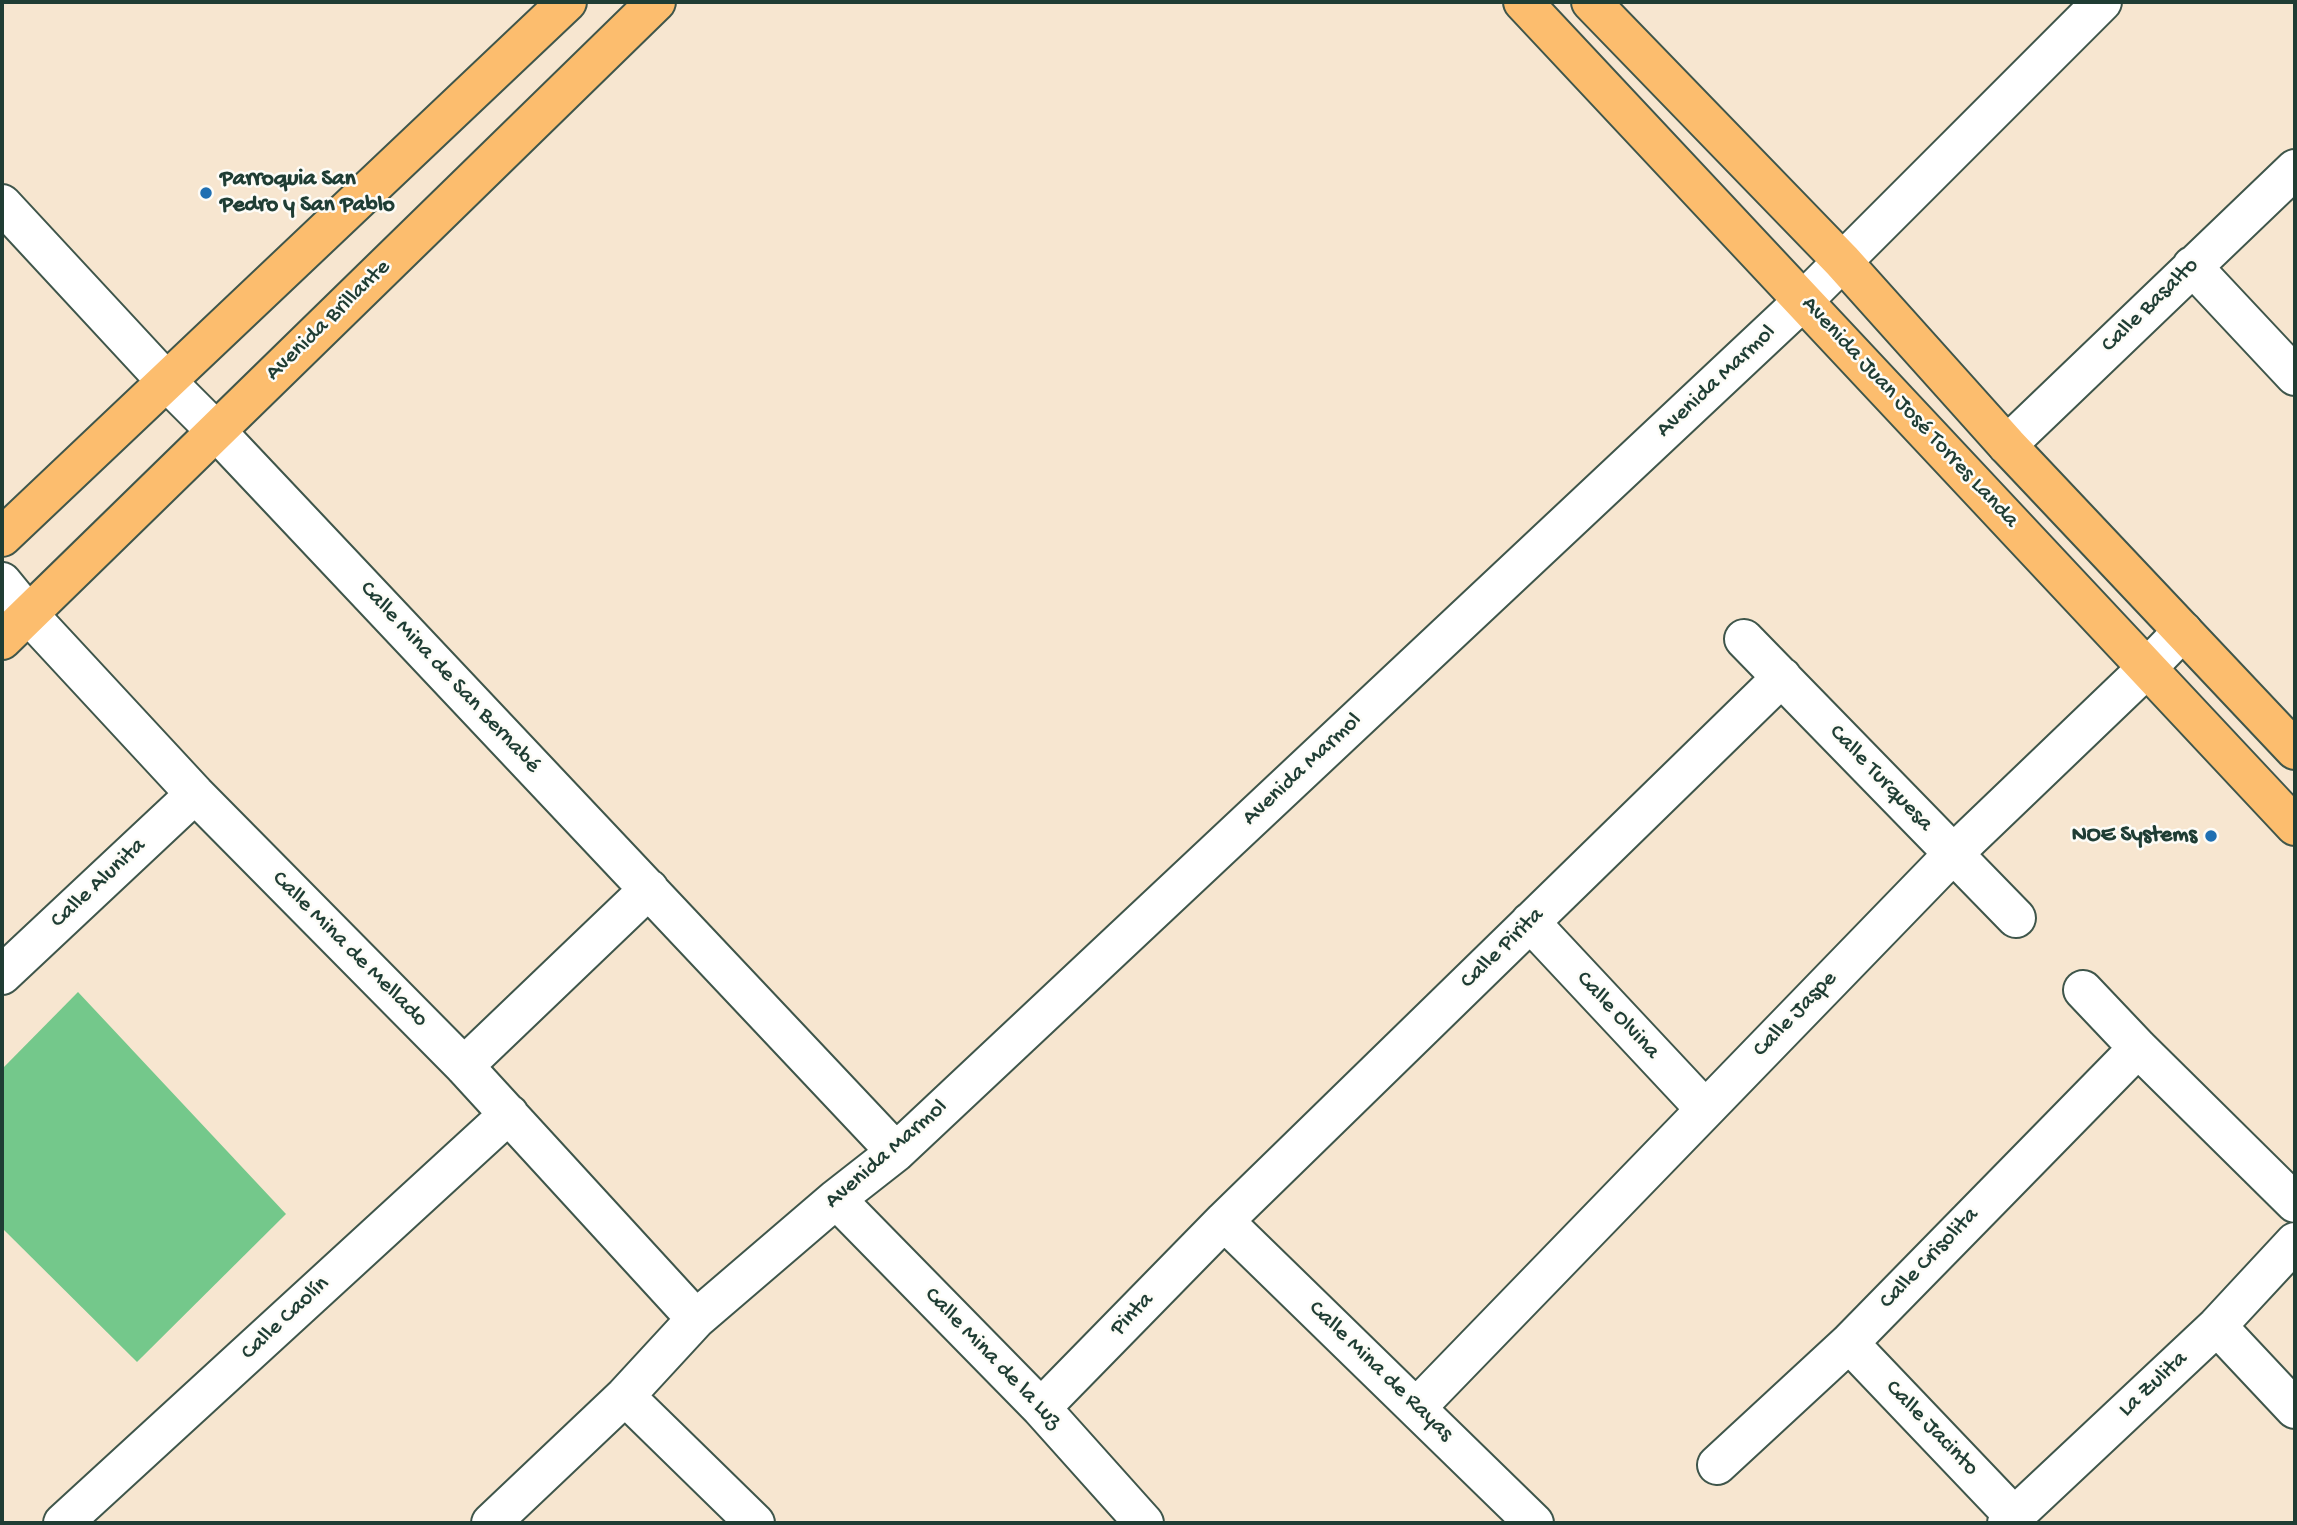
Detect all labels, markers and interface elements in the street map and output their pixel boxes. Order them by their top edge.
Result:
place label: Parroquia San Pedro y San Pablo [220,166,395,220]
marker: Parroquia San Pedro y San Pablo [198,185,214,201]
street label: Calle Basalto [2097,253,2205,359]
street label: Avenida Brillante [261,254,397,388]
street label: Avenida Juan José Torres Landa [1794,292,2024,534]
street label: Avenida Marmol [1651,320,1783,444]
street label: Calle Mina de San Bernabé [353,576,545,780]
street label: Avenida Marmol [1237,708,1369,832]
street label: Calle Turquesa [1822,720,1938,838]
place label: NOE Systems [2072,822,2197,850]
marker: NOE Systems [2203,828,2219,844]
street label: Calle Alunita [46,833,152,935]
street label: Calle Mina de Mellado [265,866,433,1034]
street label: Calle Pirita [1455,902,1551,996]
street label: Calle Olvina [1569,966,1665,1066]
street label: Calle Jaspe [1748,966,1844,1064]
street label: Avenida Marmol [820,1094,954,1216]
street label: Calle Crisolita [1875,1202,1985,1316]
street label: Calle Caolín [236,1271,336,1367]
street label: Calle Mina de la Luz [917,1282,1067,1436]
street label: Pinta [1105,1287,1161,1343]
street label: Calle Mina de Rayas [1302,1296,1458,1448]
street label: La Zulita [2114,1346,2194,1424]
street label: Calle Jacinto [1878,1375,1984,1483]

